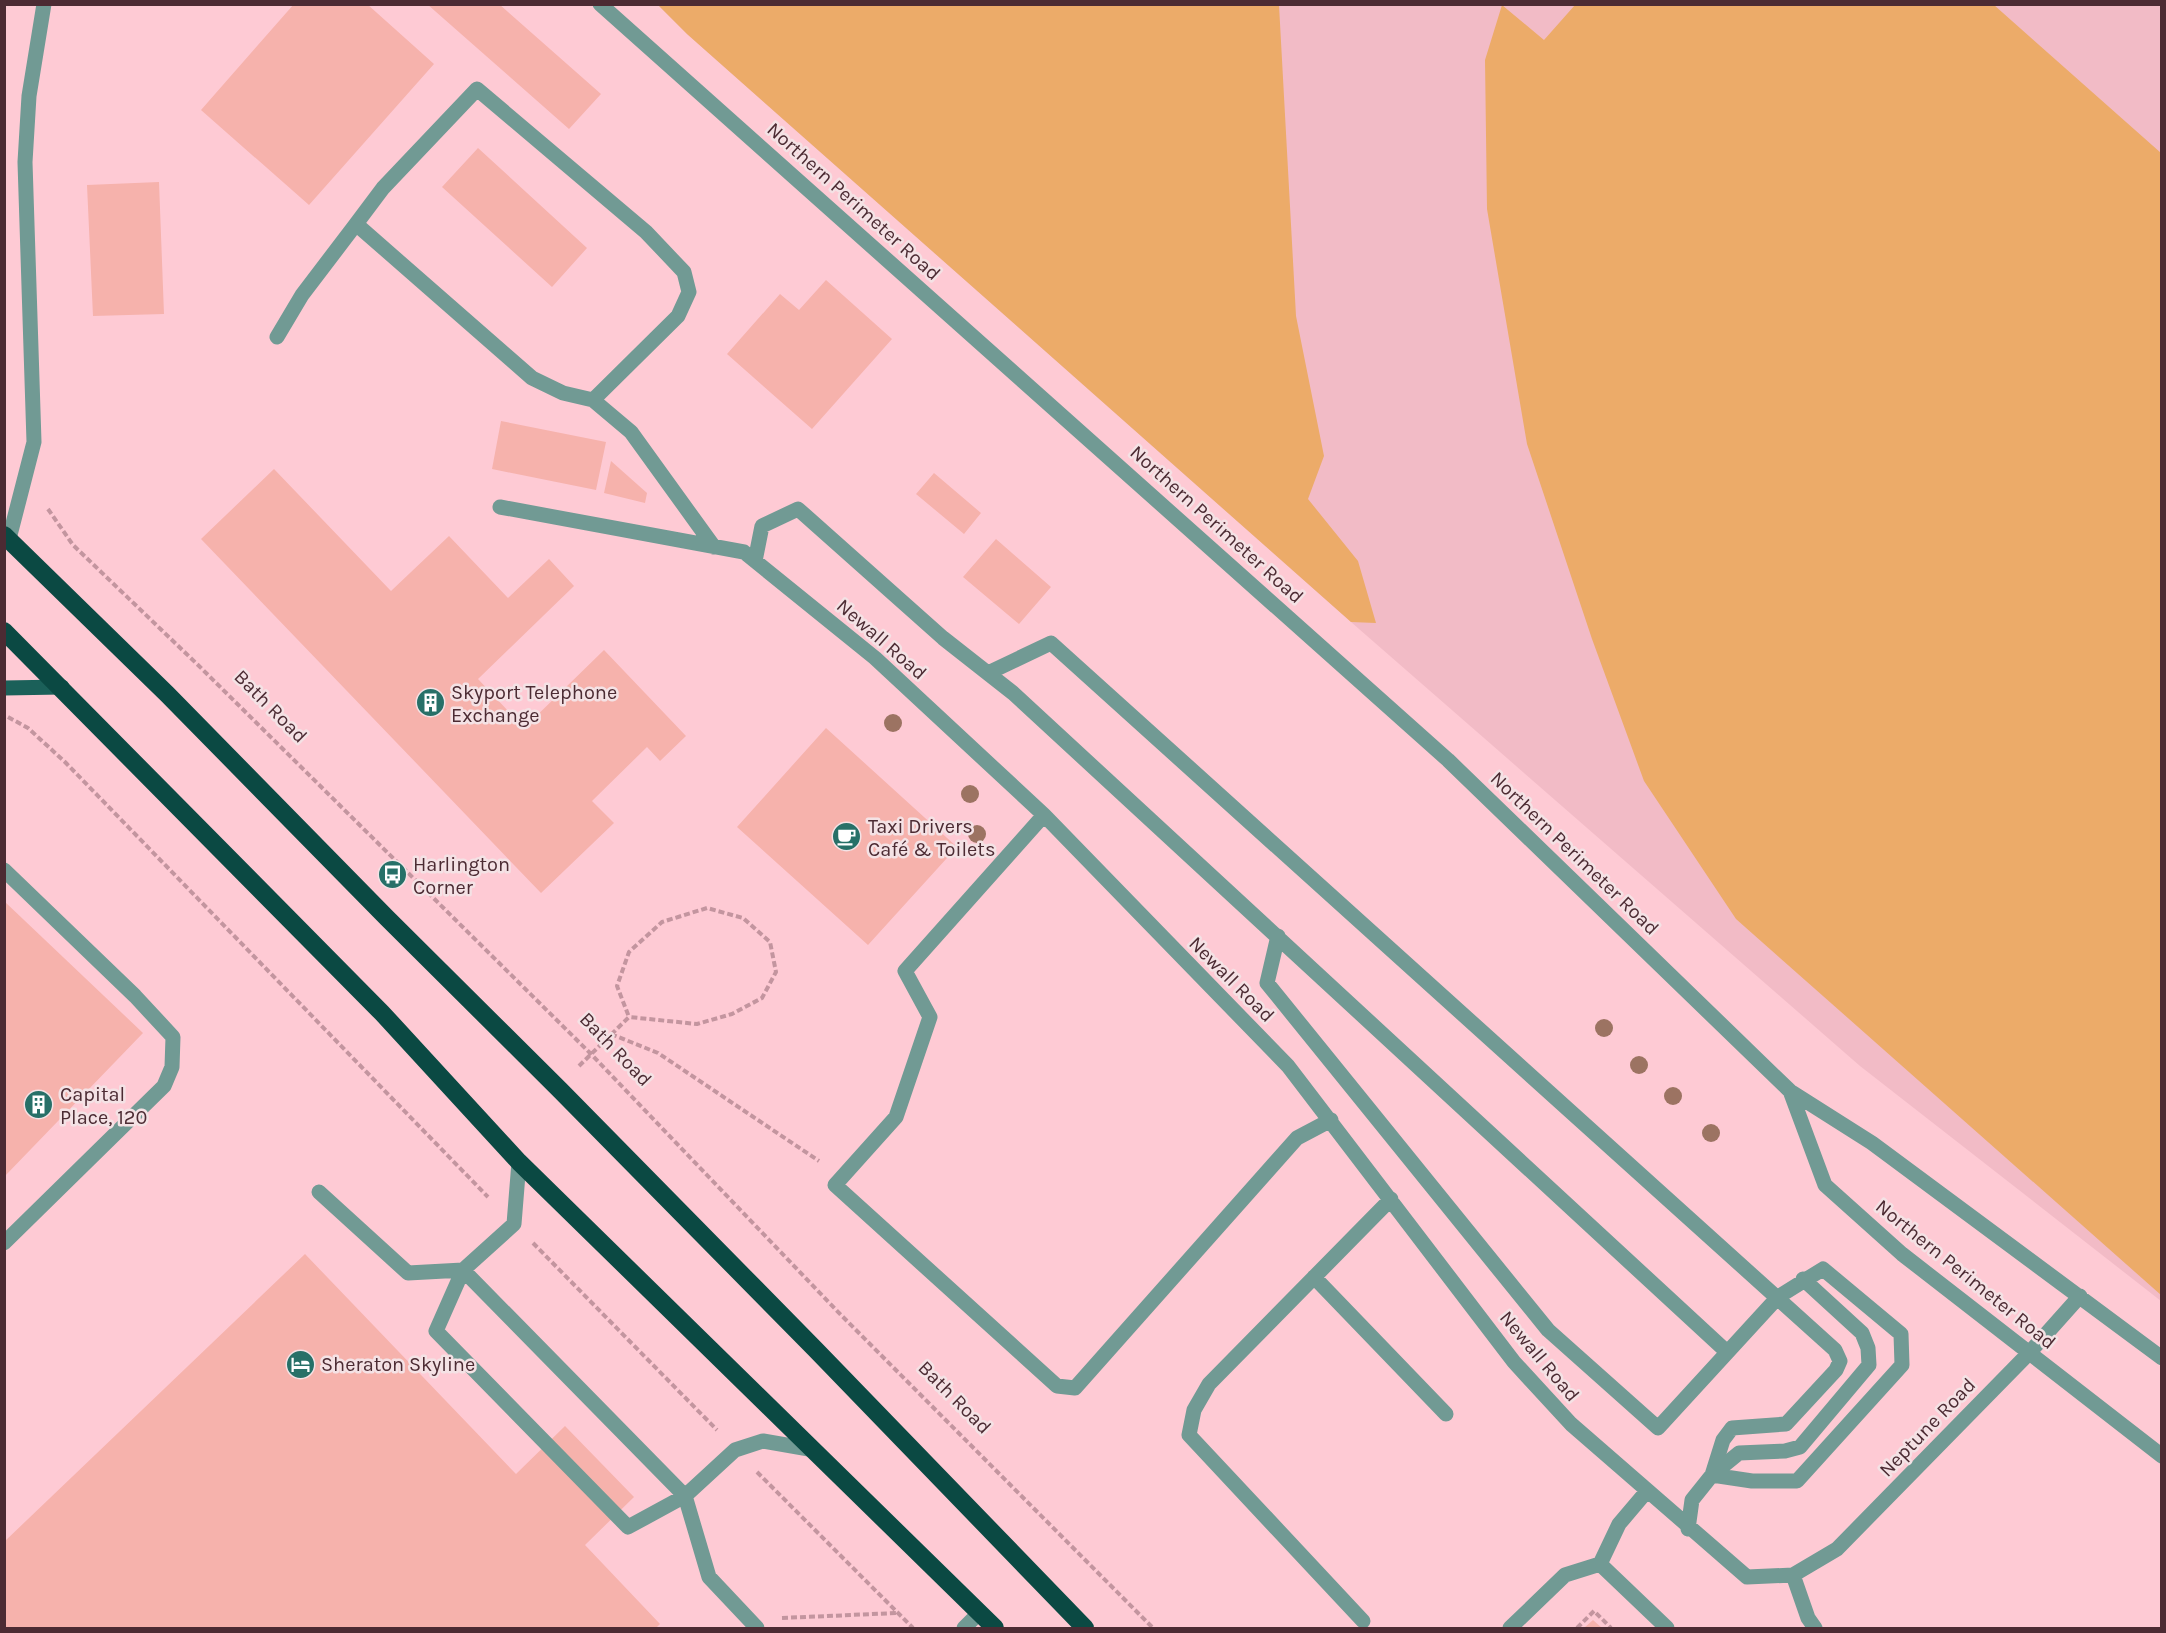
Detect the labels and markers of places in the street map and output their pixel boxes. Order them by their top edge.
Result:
place label: Skyport Telephone Exchange [451,681,617,727]
building icon: Skyport Telephone Exchange [414,687,446,719]
place label: Taxi Drivers Café & Toilets [868,815,995,861]
cafe icon: Taxi Drivers Café & Toilets [831,821,863,853]
place label: Harlington Corner [413,853,510,899]
bus stop icon: Harlington Corner [376,859,408,891]
place label: Capital Place, 120 [60,1083,147,1129]
building icon: Capital Place, 120 [23,1089,55,1121]
hotel icon: Sheraton Skyline [284,1348,316,1380]
place label: Sheraton Skyline [321,1353,475,1376]

